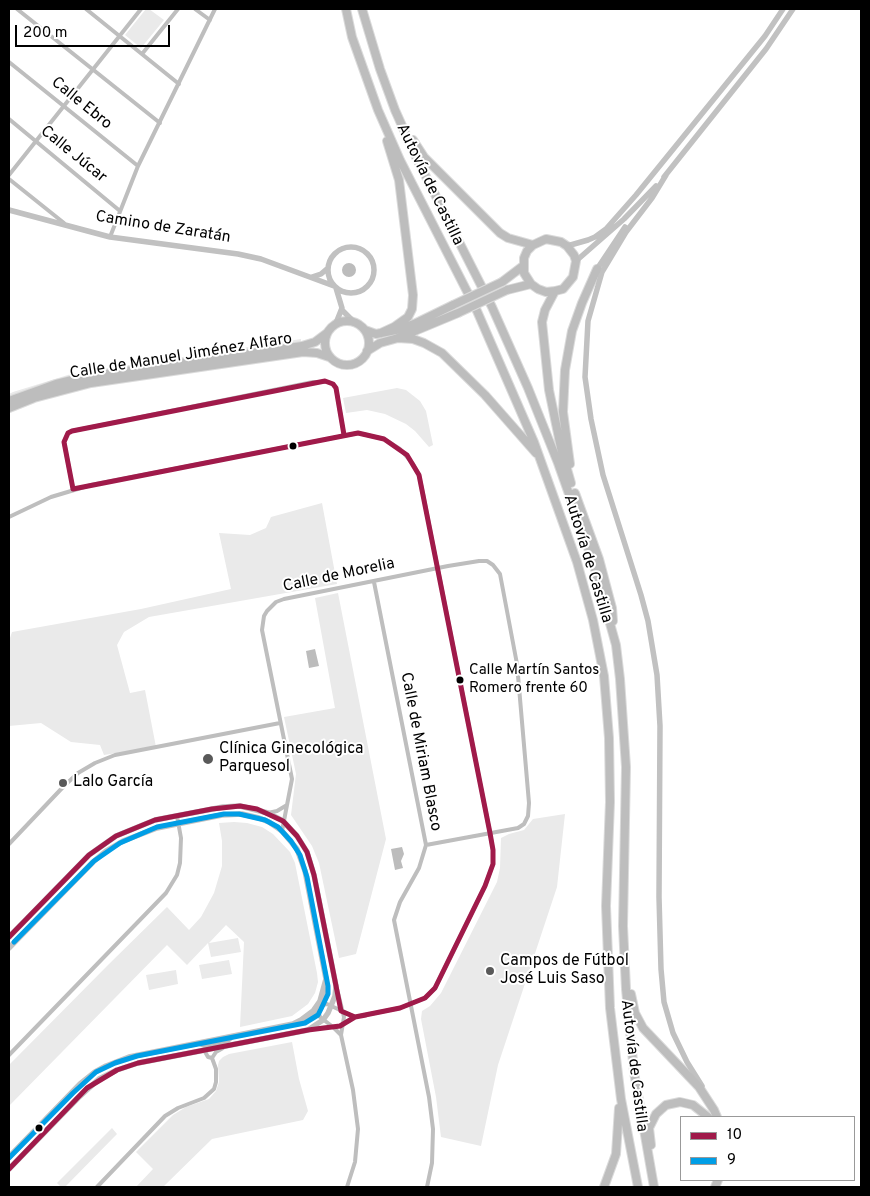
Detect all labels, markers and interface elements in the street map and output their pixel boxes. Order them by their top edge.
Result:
scale bar [18,15,172,47]
text: 200 m [23,24,68,43]
street label: Calle Ebro [47,74,115,134]
street label: Autovía de Castilla [391,121,467,249]
street label: Calle Júcar [36,122,110,188]
street label: Camino de Zaratán [94,208,232,248]
street label: Calle de Manuel Jiménez Alfaro [68,330,294,384]
unlabelled marker [288,441,298,451]
street label: Autovía de Castilla [558,493,616,625]
street label: Calle de Morelia [281,555,397,597]
place label: Calle Martín Santos Romero frente 60 [469,662,599,697]
street label: Calle de Miriam Blasco [395,671,445,833]
marker: Calle Martín Santos Romero frente 60 [455,675,465,685]
place label: Clínica Ginecológica Parquesol [219,740,363,778]
marker: Clínica Ginecológica Parquesol [201,752,215,766]
place label: Lalo García [73,773,153,793]
marker: Lalo García [57,777,69,789]
place label: Campos de Fútbol José Luis Saso [500,952,629,990]
marker: Campos de Fútbol José Luis Saso [484,965,496,977]
street label: Autovía de Castilla [615,999,651,1133]
legend [680,1116,855,1181]
unlabelled marker [34,1123,44,1133]
text: 10 [727,1126,742,1145]
text: 9 [727,1151,736,1170]

